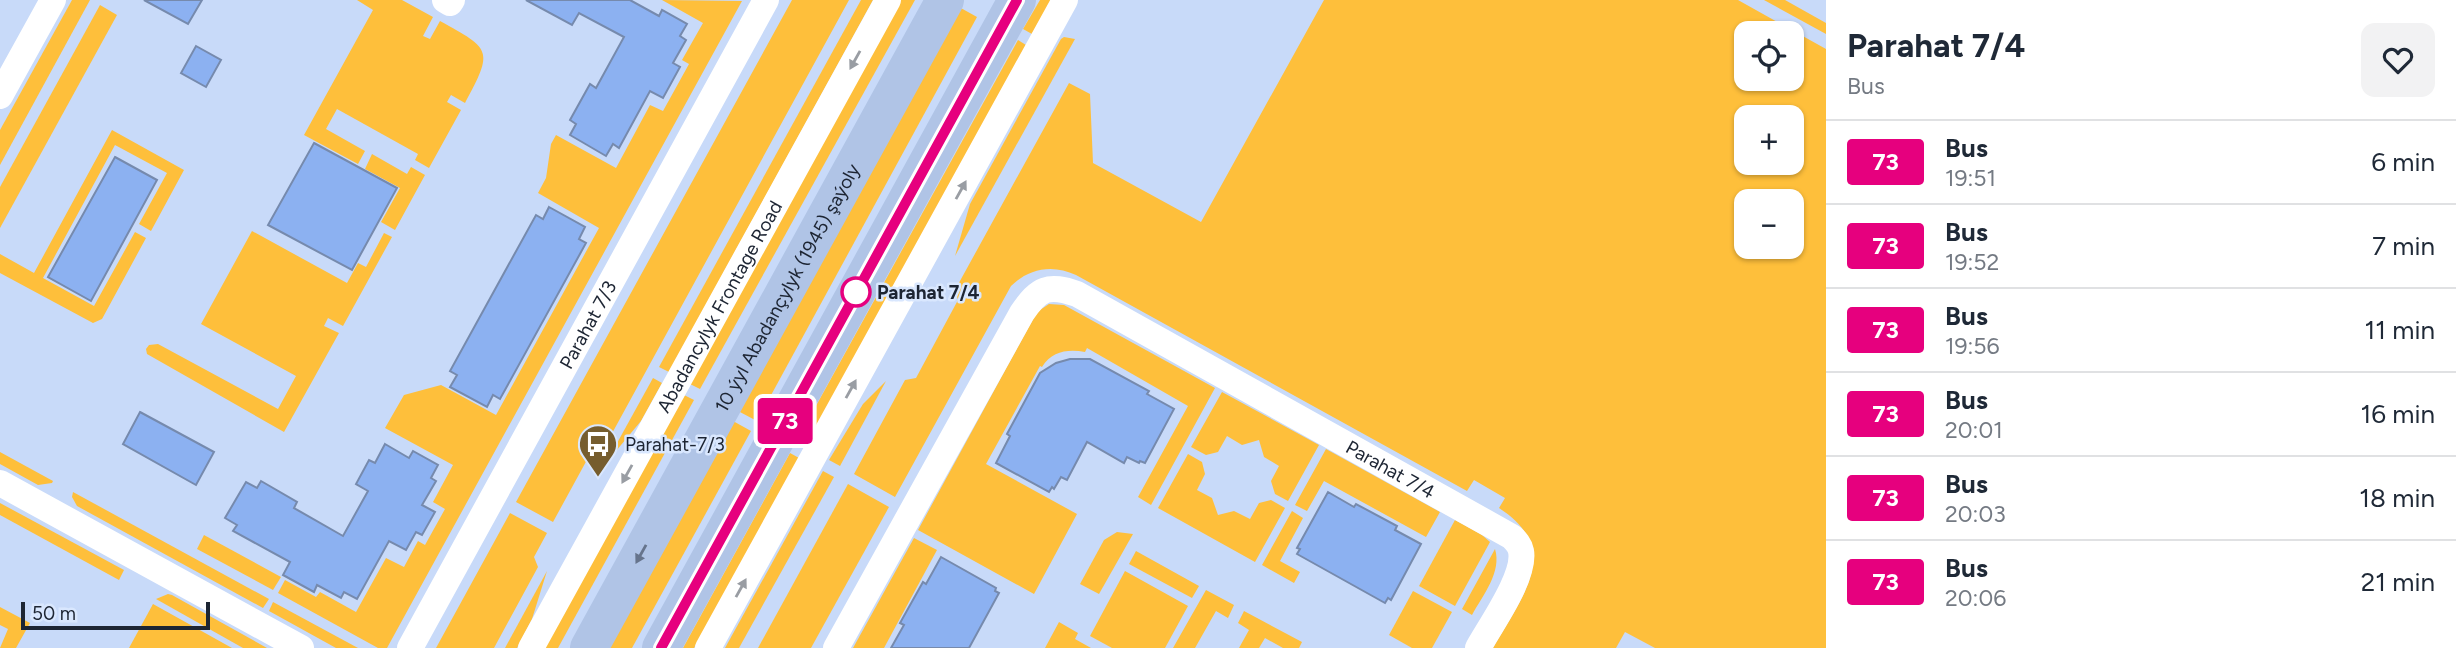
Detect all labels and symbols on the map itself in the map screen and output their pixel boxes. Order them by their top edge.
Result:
one-way arrow [849,50,861,70]
street label: 10 ýyl Abadançylyk (1945) şaýoly [709,160,864,416]
one-way arrow [955,180,967,199]
street label: Abadancylyk Frontage Road [652,196,787,416]
street label: Parahat 7/3 [554,277,621,373]
marker: Parahat 7/4 [841,277,871,307]
place label: Parahat 7/4 [877,281,980,304]
one-way arrow [845,379,857,399]
line badge: 73 [754,398,816,444]
bus stop icon: Parahat-7/3 [577,423,619,478]
place label: Parahat-7/3 [625,433,725,456]
street label: Parahat 7/4 [1342,435,1439,503]
one-way arrow [621,464,633,483]
one-way arrow [635,544,647,563]
one-way arrow [735,578,747,598]
scale bar [21,599,210,631]

